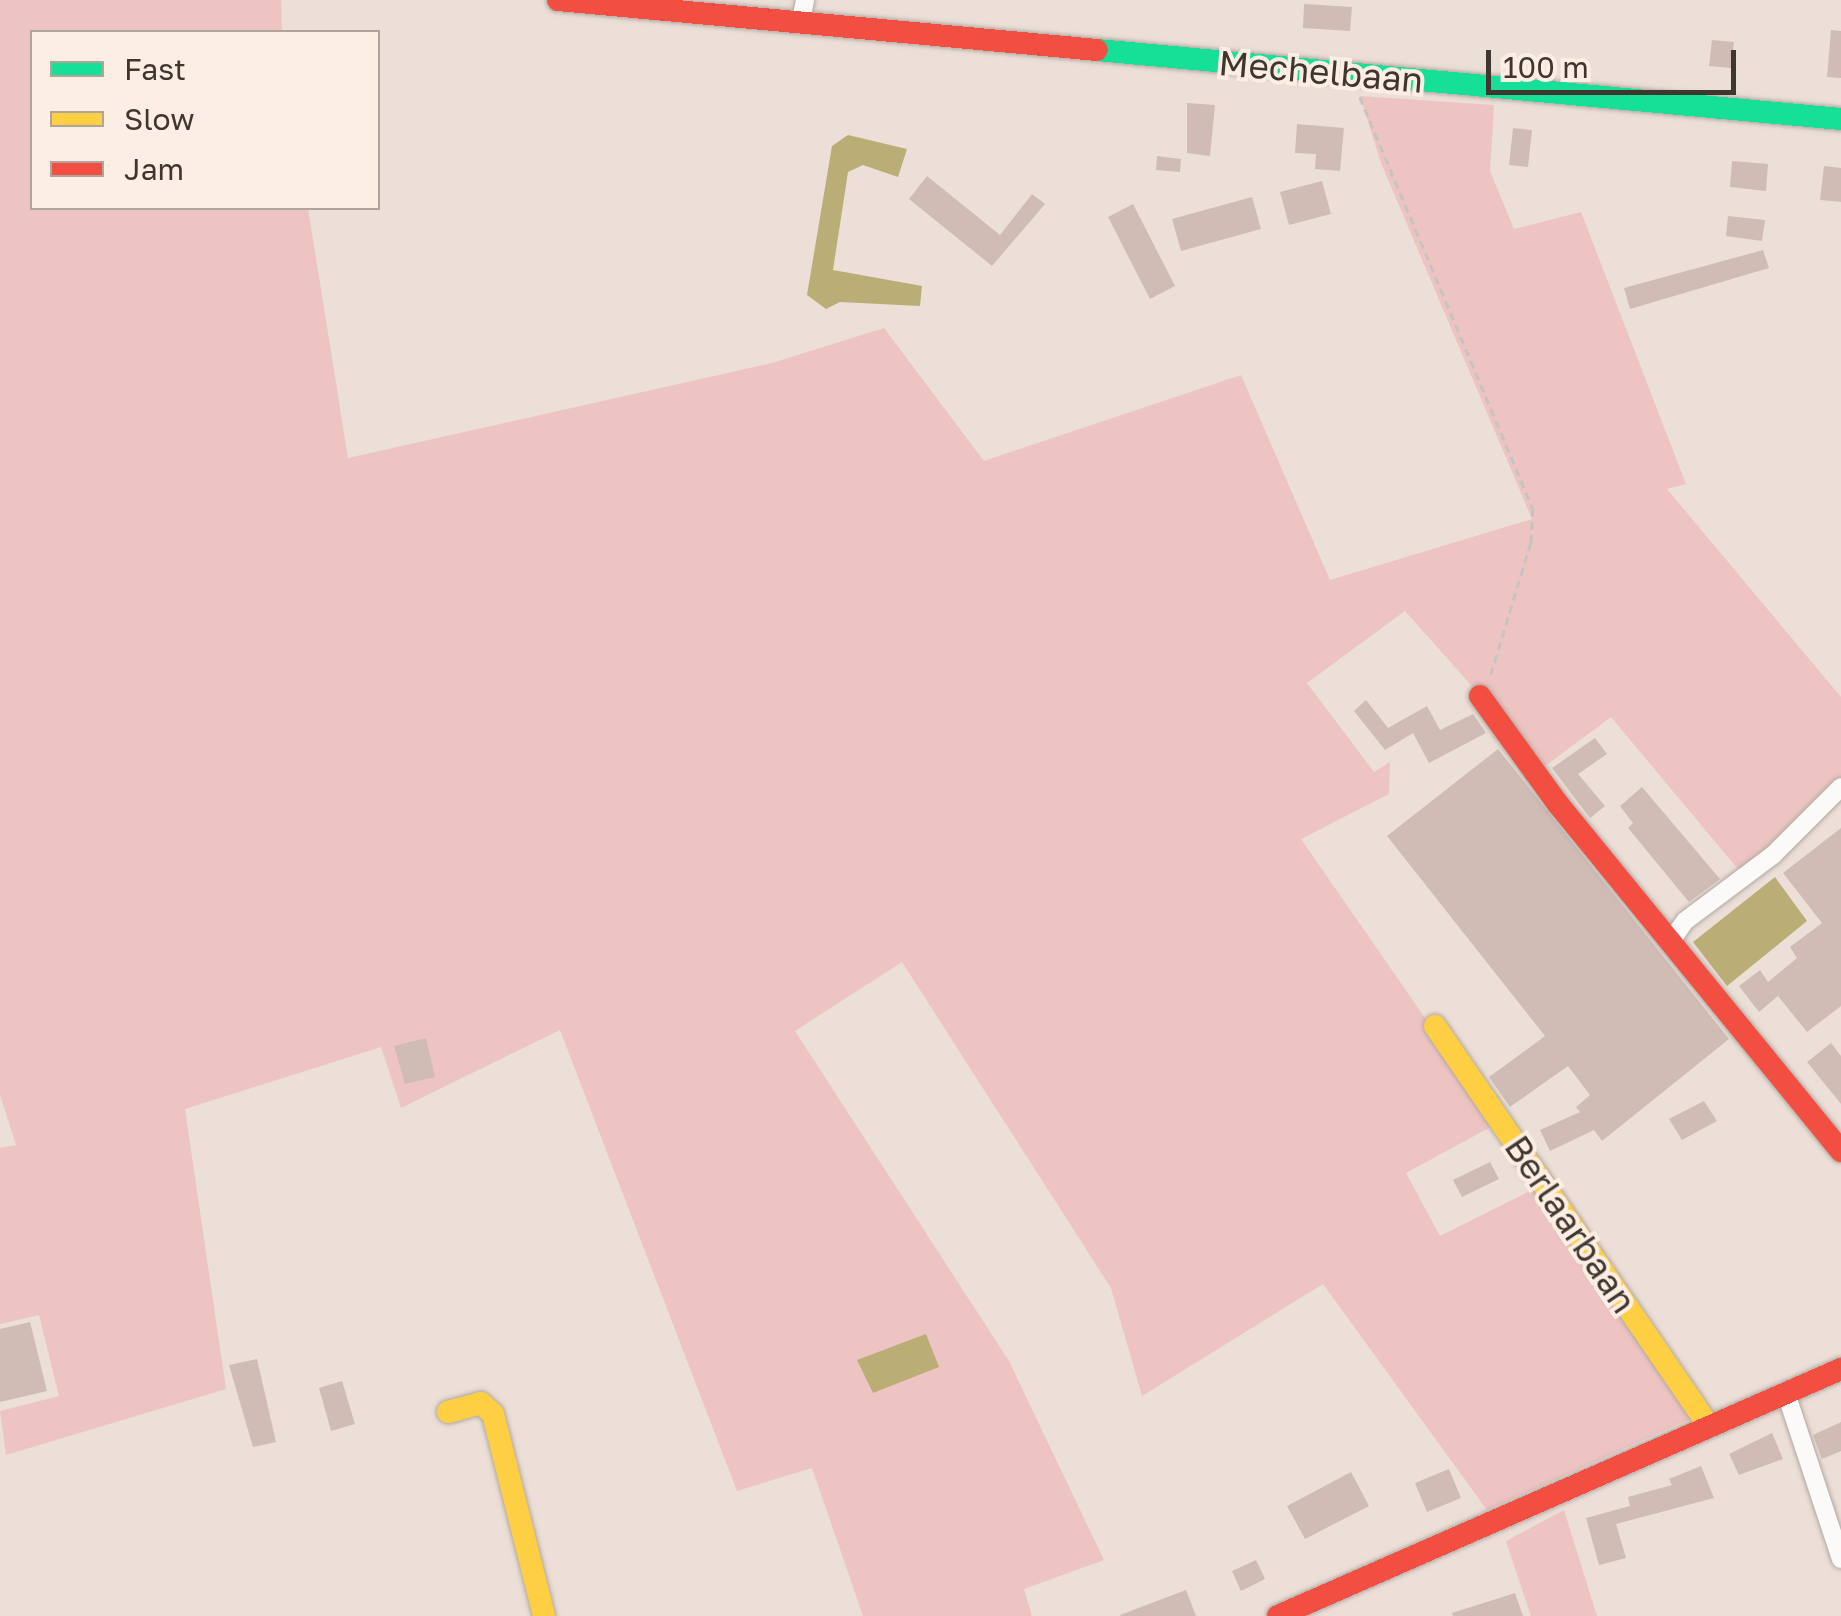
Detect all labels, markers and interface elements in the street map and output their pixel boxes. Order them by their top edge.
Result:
legend [30,30,380,210]
scale bar [1491,30,1741,92]
street label: Mechelbaan [1217,41,1425,101]
text: 100 m [1503,49,1589,85]
text: Fast [124,51,186,87]
text: Slow [124,101,195,137]
text: Jam [124,151,184,187]
street label: Berlaarbaan [1496,1128,1646,1320]

